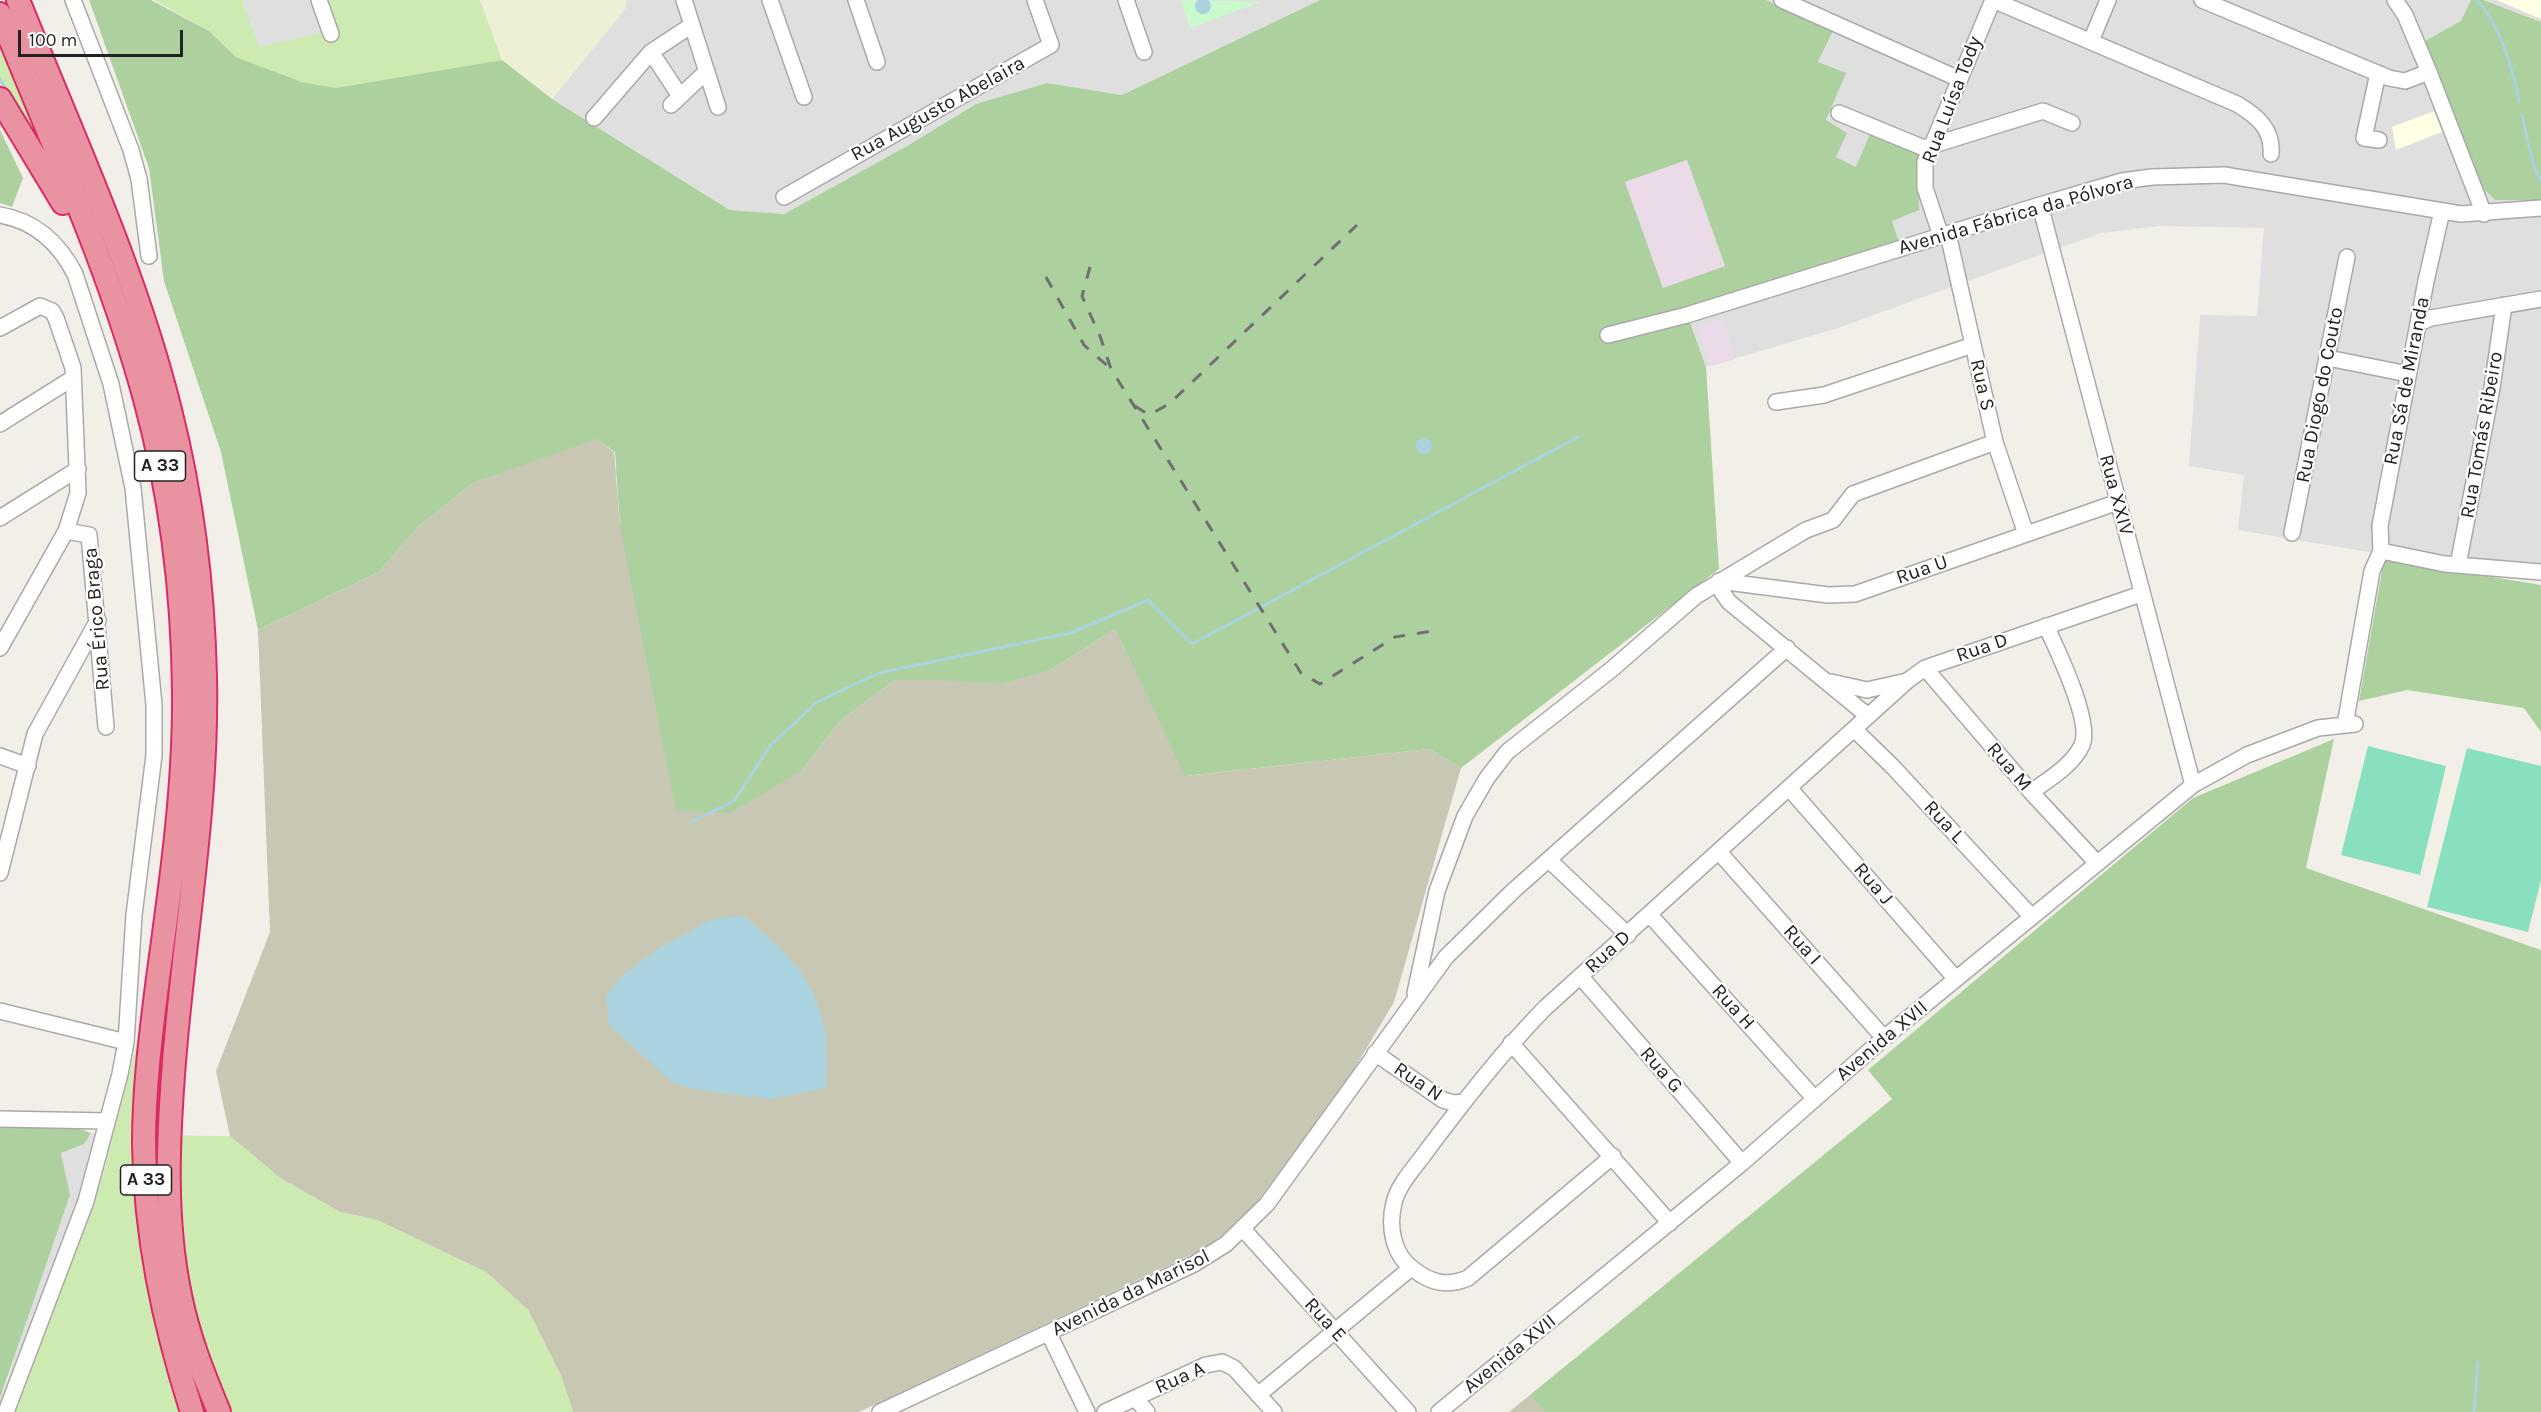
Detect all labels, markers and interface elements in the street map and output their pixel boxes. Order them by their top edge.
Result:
scale bar [21,18,186,56]
text: 100 m [29,29,77,51]
street label: Rua Luísa Tody [1917,33,1987,167]
street label: Rua Augusto Abelaira [847,51,1029,167]
street label: Avenida Fábrica da Pólvora [1896,170,2136,260]
street label: Rua Sá de Miranda [2379,295,2435,467]
street label: Rua Diogo do Couto [2291,305,2349,485]
street label: Rua Tomás Ribeiro [2456,350,2508,520]
street label: Rua S [1964,357,2000,413]
road number: A 33 [134,451,186,481]
street label: Rua XXIV [2094,452,2138,538]
street label: Rua Érico Braga [79,546,115,692]
street label: Rua U [1893,550,1951,590]
street label: Rua D [1953,628,2011,668]
street label: Rua M [1981,738,2037,796]
street label: Rua L [1918,796,1970,848]
street label: Rua J [1848,858,1898,910]
street label: Rua I [1778,920,1826,970]
street label: Rua D [1580,925,1636,979]
street label: Rua H [1706,979,1760,1035]
street label: Avenida XVII [1831,996,1933,1086]
street label: Rua G [1635,1042,1687,1098]
street label: Rua N [1389,1057,1447,1107]
road number: A 33 [120,1165,172,1195]
street label: Avenida da Marisol [1048,1244,1214,1342]
street label: Rua E [1299,1293,1351,1347]
street label: Avenida XVII [1459,1309,1561,1399]
street label: Rua A [1152,1357,1208,1399]

